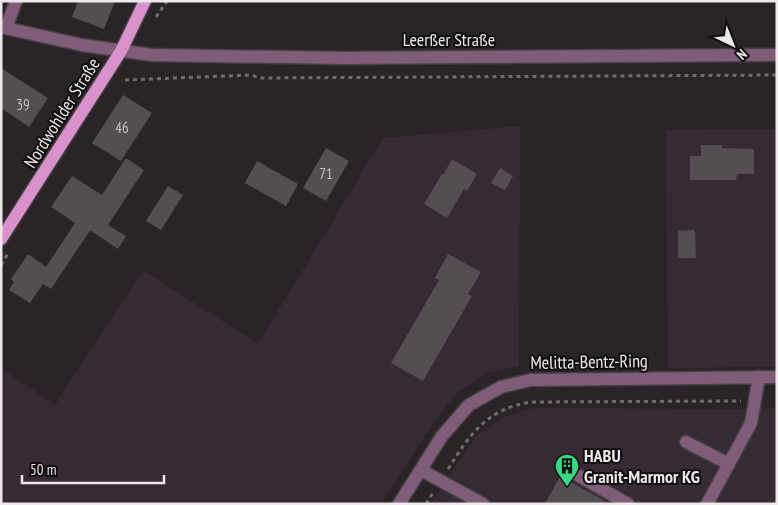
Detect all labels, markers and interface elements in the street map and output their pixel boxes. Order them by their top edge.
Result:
north arrow [708,20,758,70]
street label: Leerßer Straße [403,28,495,51]
text: N [733,45,751,64]
street label: Nordwohlder Straße [19,53,105,172]
house number: 39 [16,95,30,114]
house number: 46 [115,118,129,137]
house number: 71 [319,164,333,183]
street label: Melitta-Bentz-Ring [530,349,648,374]
place label: HABU Granit-Marmor KG [584,444,700,488]
scale bar [22,452,165,484]
building icon: HABU Granit-Marmor KG [554,453,580,487]
text: 50 m [30,460,56,479]

